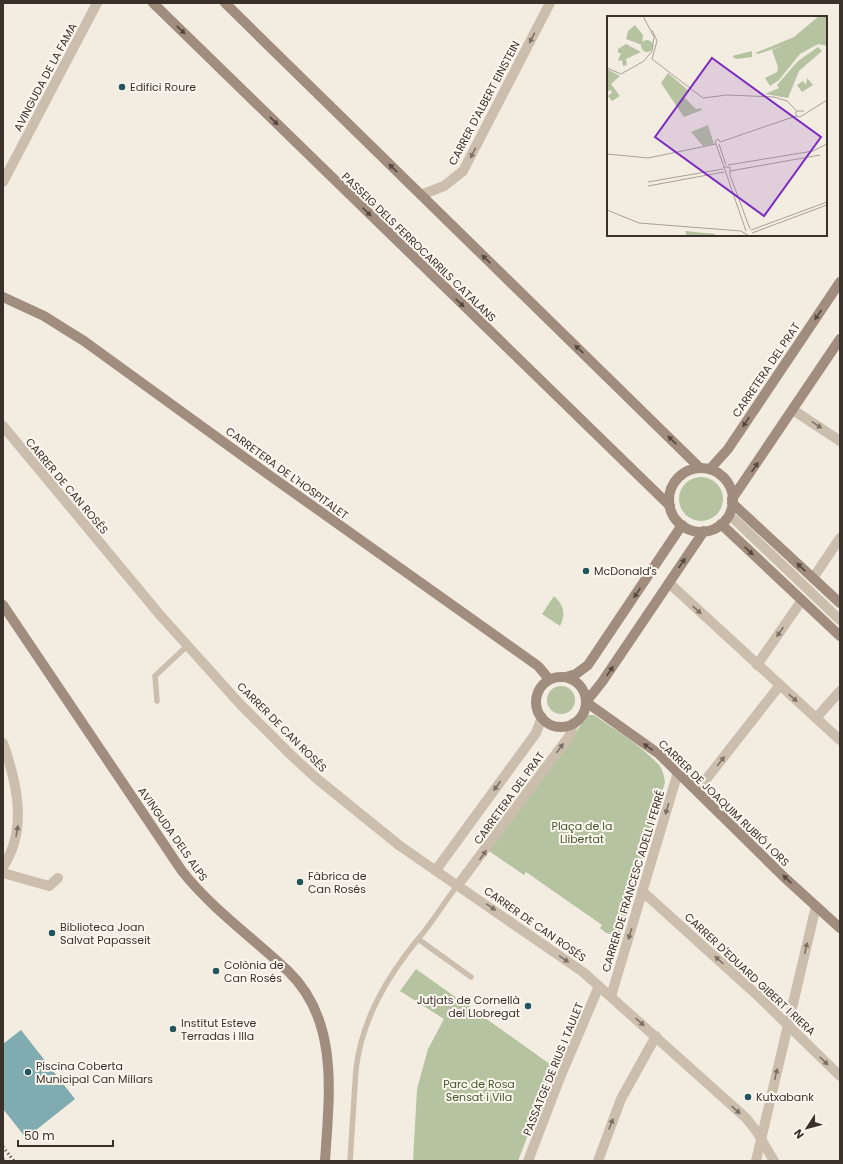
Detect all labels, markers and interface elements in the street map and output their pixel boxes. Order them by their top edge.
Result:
inset map [607,16,827,236]
street label: AVINGUDA DE LA FAMA [10,19,81,134]
one-way arrow [176,25,186,35]
one-way arrow [529,32,536,43]
street label: CARRER D'ALBERT EINSTEIN [444,38,524,168]
place label: Edifici Roure [130,79,196,95]
marker: Edifici Roure [117,82,127,92]
one-way arrow [269,116,279,126]
one-way arrow [469,147,476,159]
one-way arrow [388,163,398,173]
street label: PASSEIG DELS FERROCARRILS CATALANS [338,169,500,325]
one-way arrow [362,207,372,217]
one-way arrow [481,254,491,263]
one-way arrow [455,298,465,308]
one-way arrow [814,309,822,320]
street label: CARRETERA DEL PRAT [728,319,804,421]
one-way arrow [574,345,584,354]
one-way arrow [742,417,750,428]
one-way arrow [811,421,822,429]
street label: CARRETERA DE L'HOSPITALET [222,423,352,523]
street label: CARRER DE CAN ROSÉS [22,434,112,538]
one-way arrow [667,435,677,445]
one-way arrow [751,461,759,472]
one-way arrow [744,546,755,555]
one-way arrow [678,558,686,568]
one-way arrow [796,562,806,572]
place label: McDonald's [594,563,657,579]
marker: McDonald's [581,566,591,576]
one-way arrow [633,587,641,598]
one-way arrow [692,605,702,614]
one-way arrow [776,627,784,638]
one-way arrow [606,665,613,677]
street label: CARRER DE CAN ROSÉS [233,678,331,776]
one-way arrow [788,693,798,702]
street label: CARRER DE JOAQUIM RUBIÓ I ORS [655,736,793,870]
one-way arrow [556,743,564,754]
one-way arrow [643,743,653,751]
street label: CARRETERA DEL PRAT [470,748,548,848]
one-way arrow [717,755,726,766]
one-way arrow [494,781,502,791]
street label: AVINGUDA DELS ALPS [134,784,212,884]
street label: CARRER DE FRANCESC ADELL I FERRÉ [598,788,668,974]
one-way arrow [664,803,670,815]
park label: Plaça de la Llibertat [552,818,612,847]
one-way arrow [14,824,20,837]
one-way arrow [478,849,487,860]
place label: Fàbrica de Can Rosés [308,868,367,897]
one-way arrow [782,875,792,884]
marker: Fàbrica de Can Rosés [295,877,305,887]
street label: CARRER DE CAN ROSÉS [481,883,589,965]
one-way arrow [485,903,496,911]
street label: CARRER D'EDUARD GIBERT I RIERA [681,909,819,1039]
place label: Biblioteca Joan Salvat Papasseit [60,919,151,948]
marker: Biblioteca Joan Salvat Papasseit [47,928,57,938]
one-way arrow [626,928,632,940]
one-way arrow [803,942,809,954]
one-way arrow [558,955,569,963]
one-way arrow [714,956,723,965]
place label: Colònia de Can Rosés [224,957,284,986]
marker: Colònia de Can Rosés [211,966,221,976]
place label: Jutjats de Cornellà del Llobregat [417,992,520,1021]
street label: PASSATGE DE RIUS I TAULET [519,1000,587,1138]
marker: Jutjats de Cornellà del Llobregat [523,1001,533,1011]
place label: Institut Esteve Terradas i Illa [181,1015,257,1044]
one-way arrow [635,1017,645,1027]
marker: Institut Esteve Terradas i Illa [168,1024,178,1034]
one-way arrow [819,1056,829,1066]
place label: Piscina Coberta Municipal Can Millars [36,1058,153,1087]
marker: Piscina Coberta Municipal Can Millars [23,1067,33,1077]
one-way arrow [774,1068,780,1081]
park label: Parc de Rosa Sensat i Vila [443,1076,515,1105]
place label: Kutxabank [756,1089,814,1105]
marker: Kutxabank [743,1092,753,1102]
one-way arrow [731,1105,742,1114]
north arrow [787,1108,827,1148]
one-way arrow [608,1118,614,1130]
scale bar [18,1122,113,1148]
text: N [790,1126,808,1142]
text: 50 m [24,1127,55,1144]

